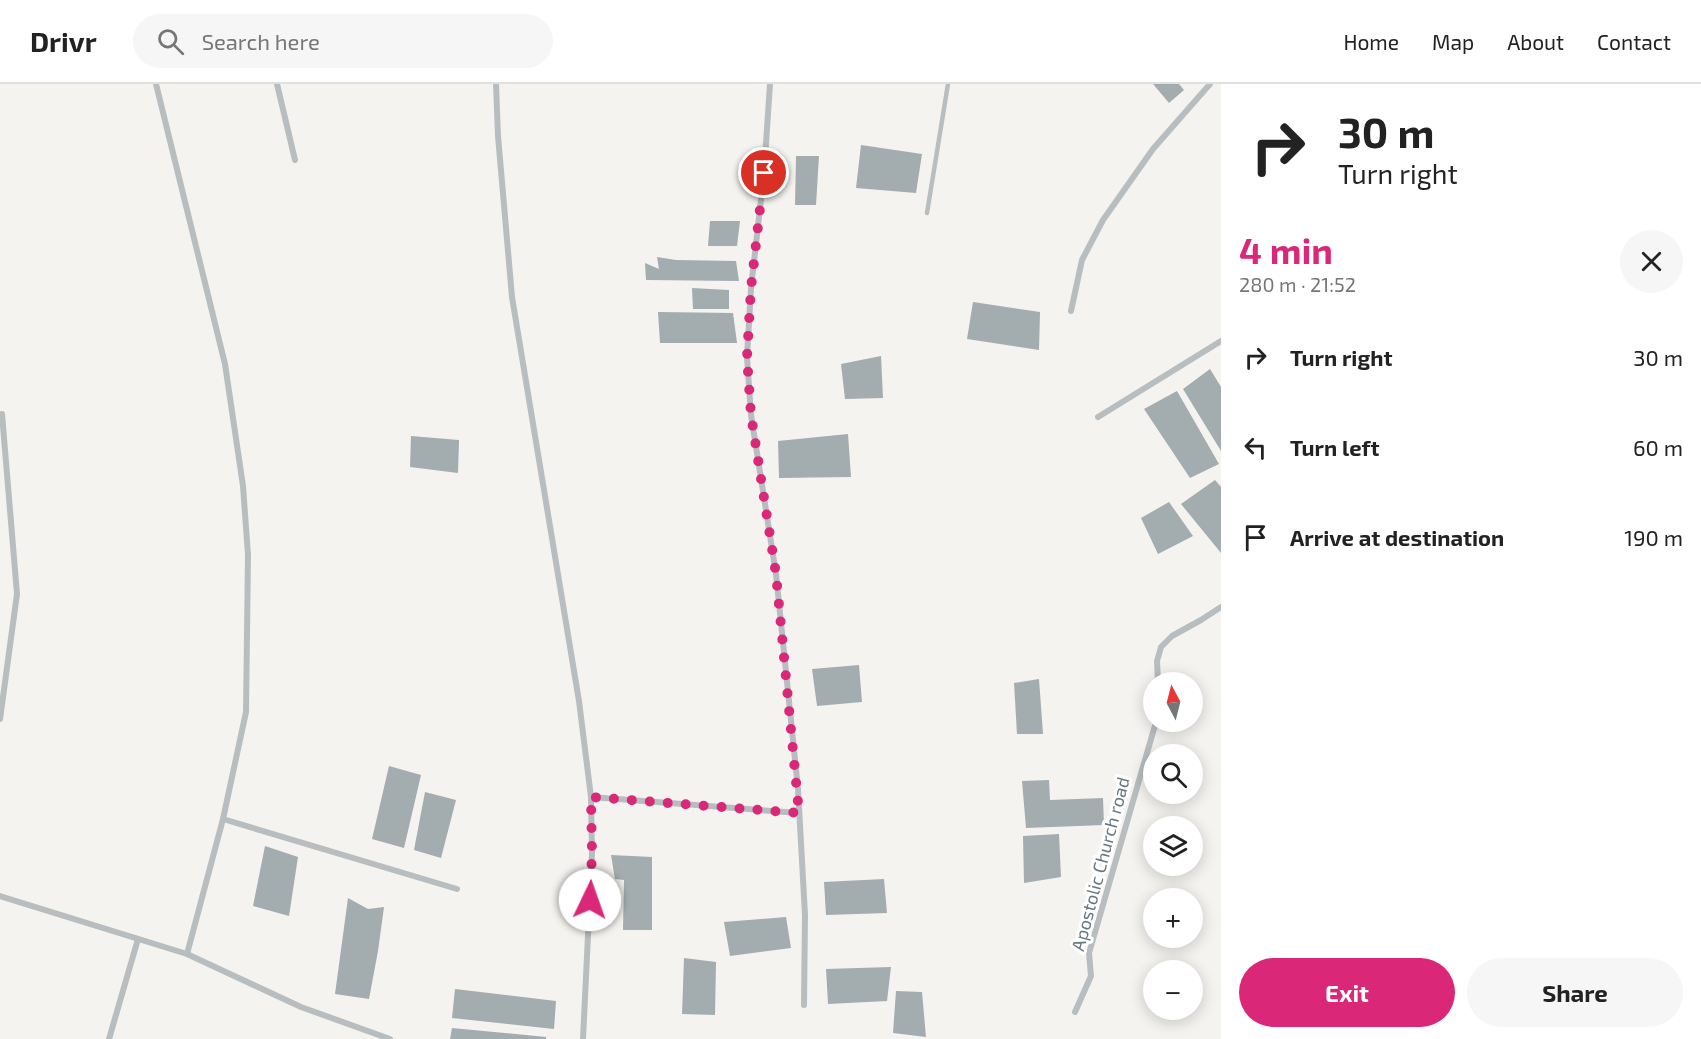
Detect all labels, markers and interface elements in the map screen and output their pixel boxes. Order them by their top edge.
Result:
search box [133,14,553,68]
text: Drivr [30,24,97,58]
icon: search [154,25,187,58]
text: Search here [202,28,320,54]
text: Home [1343,29,1399,54]
text: Map [1432,29,1474,54]
text: About [1507,29,1564,54]
text: Contact [1597,29,1671,54]
text: 30 m [1338,106,1434,156]
icon: right [1239,108,1317,186]
pin [738,147,789,198]
icon: arrive [747,156,780,189]
text: Turn right [1338,157,1458,189]
text: 4 min [1239,228,1333,271]
button: close [1620,230,1683,293]
text: 280 m · 21:52 [1239,272,1356,296]
icon: right [1239,341,1272,374]
text: Turn right [1290,344,1392,370]
text: 30 m [1633,344,1683,370]
icon: left [1239,431,1272,464]
text: Turn left [1290,434,1379,460]
text: 60 m [1633,434,1683,460]
icon: arrive [1239,521,1272,554]
text: Arrive at destination [1290,524,1504,550]
text: 190 m [1624,524,1683,550]
north arrow [1143,672,1203,732]
map controls [1143,672,1203,1020]
button: search [1143,744,1203,804]
street label: Apostolic Church road [1066,774,1134,953]
button: layers [1143,816,1203,876]
position arrow [558,868,622,932]
button: + [1143,888,1203,948]
button: Exit [1239,958,1455,1027]
button: Share [1467,958,1683,1027]
button: − [1143,960,1203,1020]

